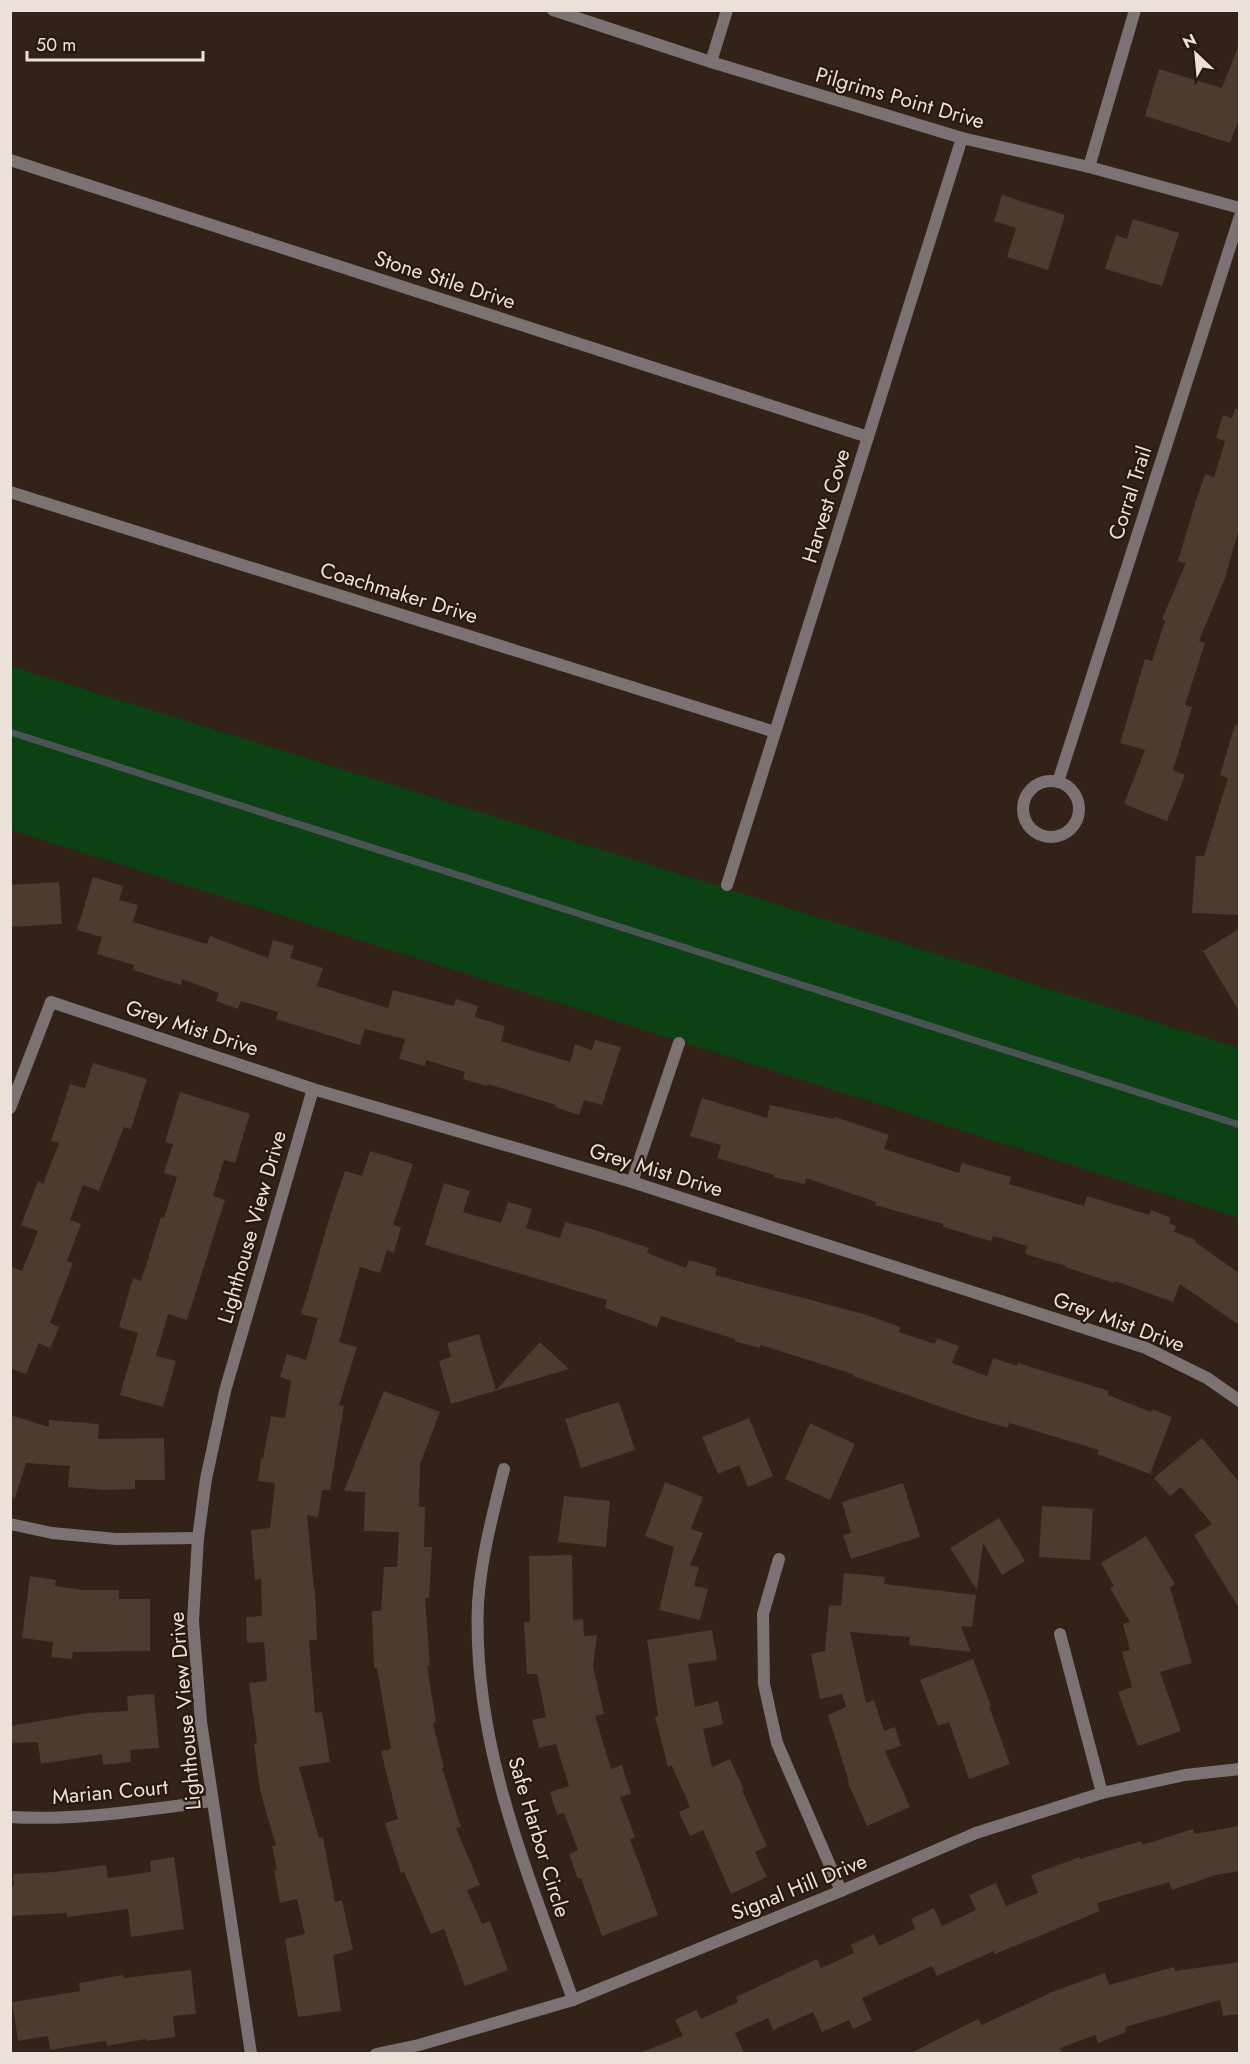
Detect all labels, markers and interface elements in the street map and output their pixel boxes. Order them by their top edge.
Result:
scale bar [27,24,202,62]
north arrow [1166,24,1226,84]
text: N [1179,28,1200,54]
text: 50 m [36,32,76,58]
street label: Pilgrims Point Drive [812,60,988,137]
street label: Stone Stile Drive [371,243,520,317]
street label: Corral Trail [1101,442,1159,544]
street label: Harvest Cove [794,445,858,567]
street label: Coachmaker Drive [316,555,482,631]
street label: Grey Mist Drive [122,992,263,1064]
street label: Lighthouse View Drive [210,1127,294,1327]
street label: Grey Mist Drive [586,1135,727,1205]
street label: Grey Mist Drive [1049,1284,1189,1360]
street label: Lighthouse View Drive [161,1610,209,1811]
street label: Safe Harbor Circle [500,1753,578,1921]
street label: Marian Court [51,1772,169,1812]
street label: Signal Hill Drive [726,1846,872,1928]

